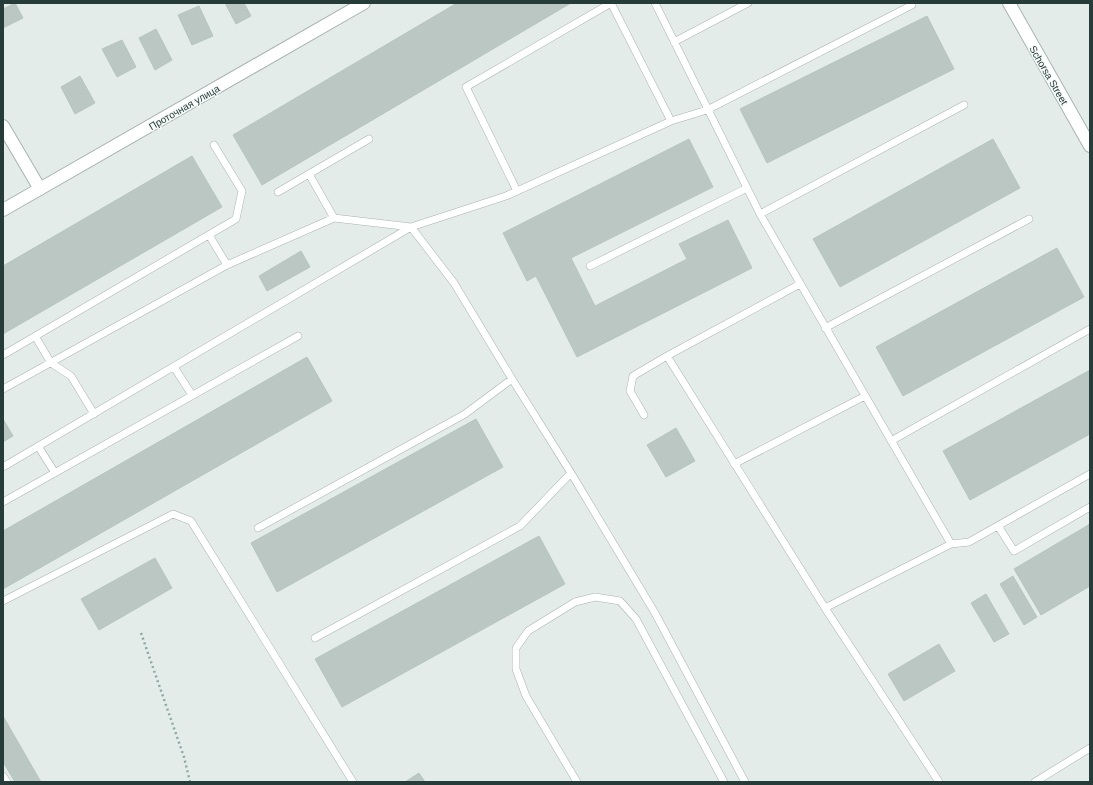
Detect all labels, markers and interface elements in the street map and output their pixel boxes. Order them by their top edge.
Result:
street label: Schorsa Street [1027,44,1070,107]
street label: Проточная улица [147,82,222,132]

